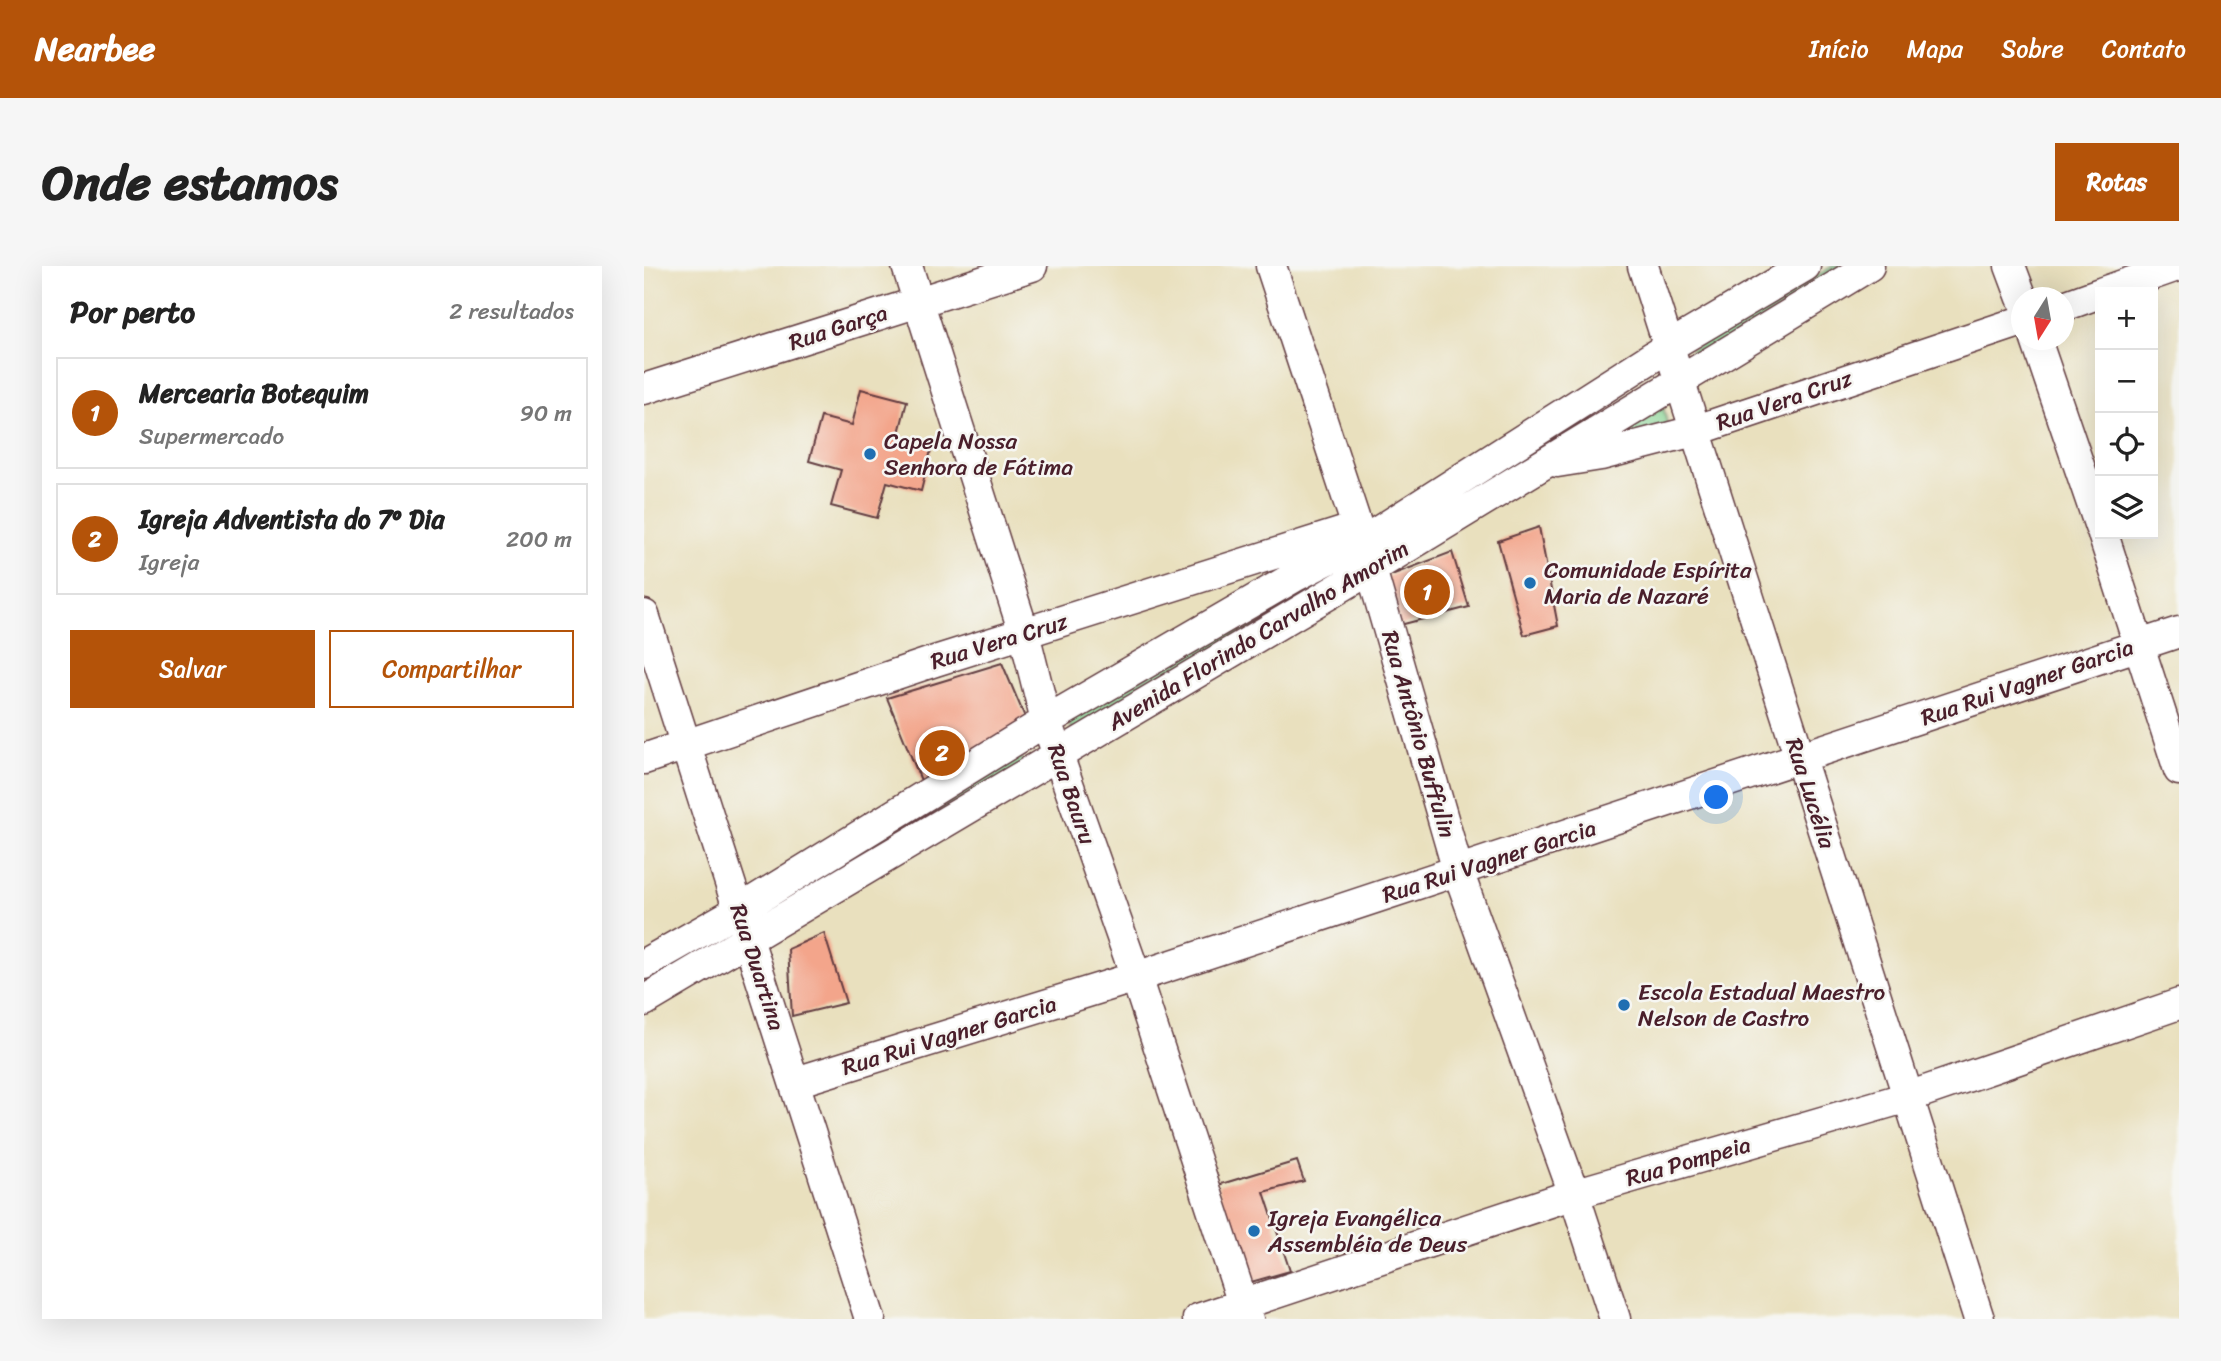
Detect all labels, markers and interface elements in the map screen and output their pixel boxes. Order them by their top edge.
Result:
text: Nearbee [35,20,155,78]
text: Início [1809,28,1869,70]
text: Mapa [1907,28,1963,70]
text: Sobre [2001,28,2064,70]
text: Contato [2102,28,2186,70]
text: Onde estamos [42,139,338,226]
button: Rotas [2055,143,2179,221]
text: Por perto [70,285,195,339]
north arrow [2011,287,2074,350]
map controls [2095,287,2158,539]
button: + [2095,287,2158,350]
text: 2 resultados [449,291,574,332]
street label: Rua Garça [783,292,893,363]
button: − [2095,350,2158,413]
street label: Rua Vera Cruz [1710,358,1858,443]
text: Mercearia Botequim [139,370,369,416]
text: 1 [90,393,100,434]
text: 90 m [520,393,572,434]
button: locate [2095,413,2158,476]
text: Supermercado [139,416,284,457]
place label: Capela Nossa Senhora de Fátima [884,421,1073,488]
marker: Capela Nossa Senhora de Fátima [862,446,878,462]
button: layers [2095,476,2158,539]
text: Igreja Adventista do 7º Dia [139,496,445,542]
text: 2 [88,519,102,560]
text: 200 m [506,519,572,560]
street label: Avenida Florindo Carvalho Amorim [1099,529,1417,743]
text: Igreja [139,542,199,583]
place label: Comunidade Espírita Maria de Nazaré [1544,550,1752,617]
pin: 1 [1404,566,1450,618]
marker: Comunidade Espírita Maria de Nazaré [1522,575,1538,591]
street label: Rua Vera Cruz [925,601,1073,682]
street label: Rua Antônio Buffulin [1369,625,1468,843]
street label: Rua Rui Vagner Garcia [1915,627,2140,738]
button: Salvar [70,630,315,708]
button: Compartilhar [329,630,574,708]
pin: 2 [919,727,965,779]
street label: Rua Lucélia [1773,732,1848,854]
street label: Rua Bauru [1035,738,1108,851]
your location [1699,780,1733,814]
street label: Rua Rui Vagner Garcia [1377,807,1602,915]
street label: Rua Duartina [718,898,797,1036]
place label: Escola Estadual Maestro Nelson de Castro [1638,972,1885,1039]
street label: Rua Rui Vagner Garcia [837,983,1062,1088]
marker: Escola Estadual Maestro Nelson de Castro [1616,997,1632,1013]
street label: Rua Pompeia [1621,1124,1756,1199]
place label: Igreja Evangélica Assembléia de Deus [1267,1198,1467,1265]
marker: Igreja Evangélica Assembléia de Deus [1246,1223,1262,1239]

